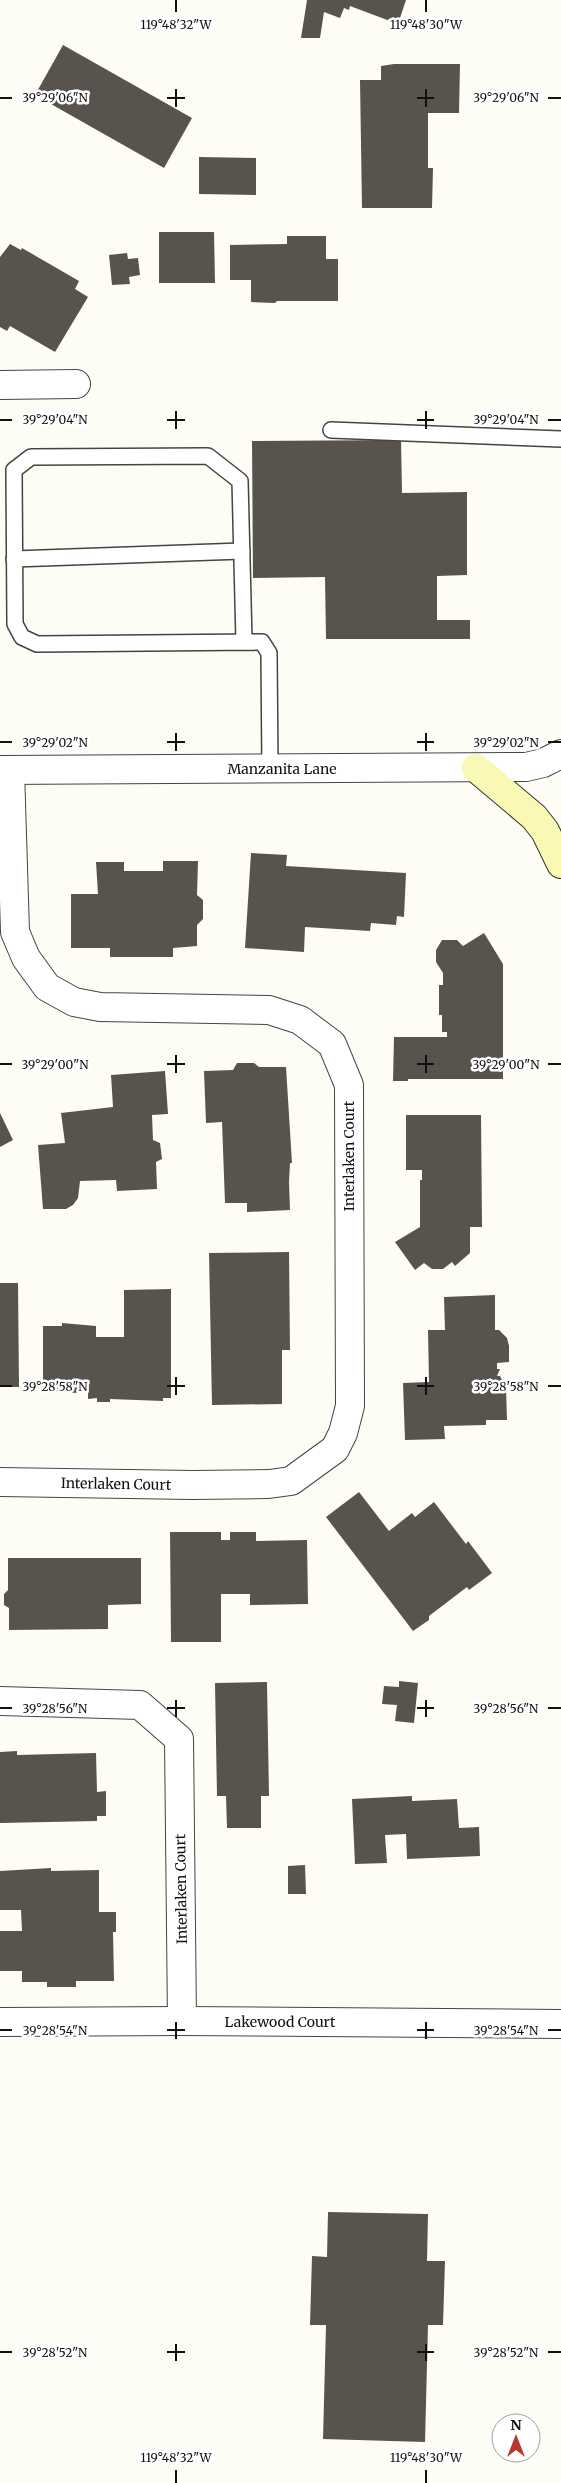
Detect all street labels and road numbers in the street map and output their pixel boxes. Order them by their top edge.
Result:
street label: Manzanita Lane [227,760,337,778]
street label: Interlaken Court [340,1100,358,1211]
street label: Interlaken Court [61,1474,172,1494]
street label: Interlaken Court [171,1833,191,1944]
street label: Lakewood Court [225,2013,336,2031]

